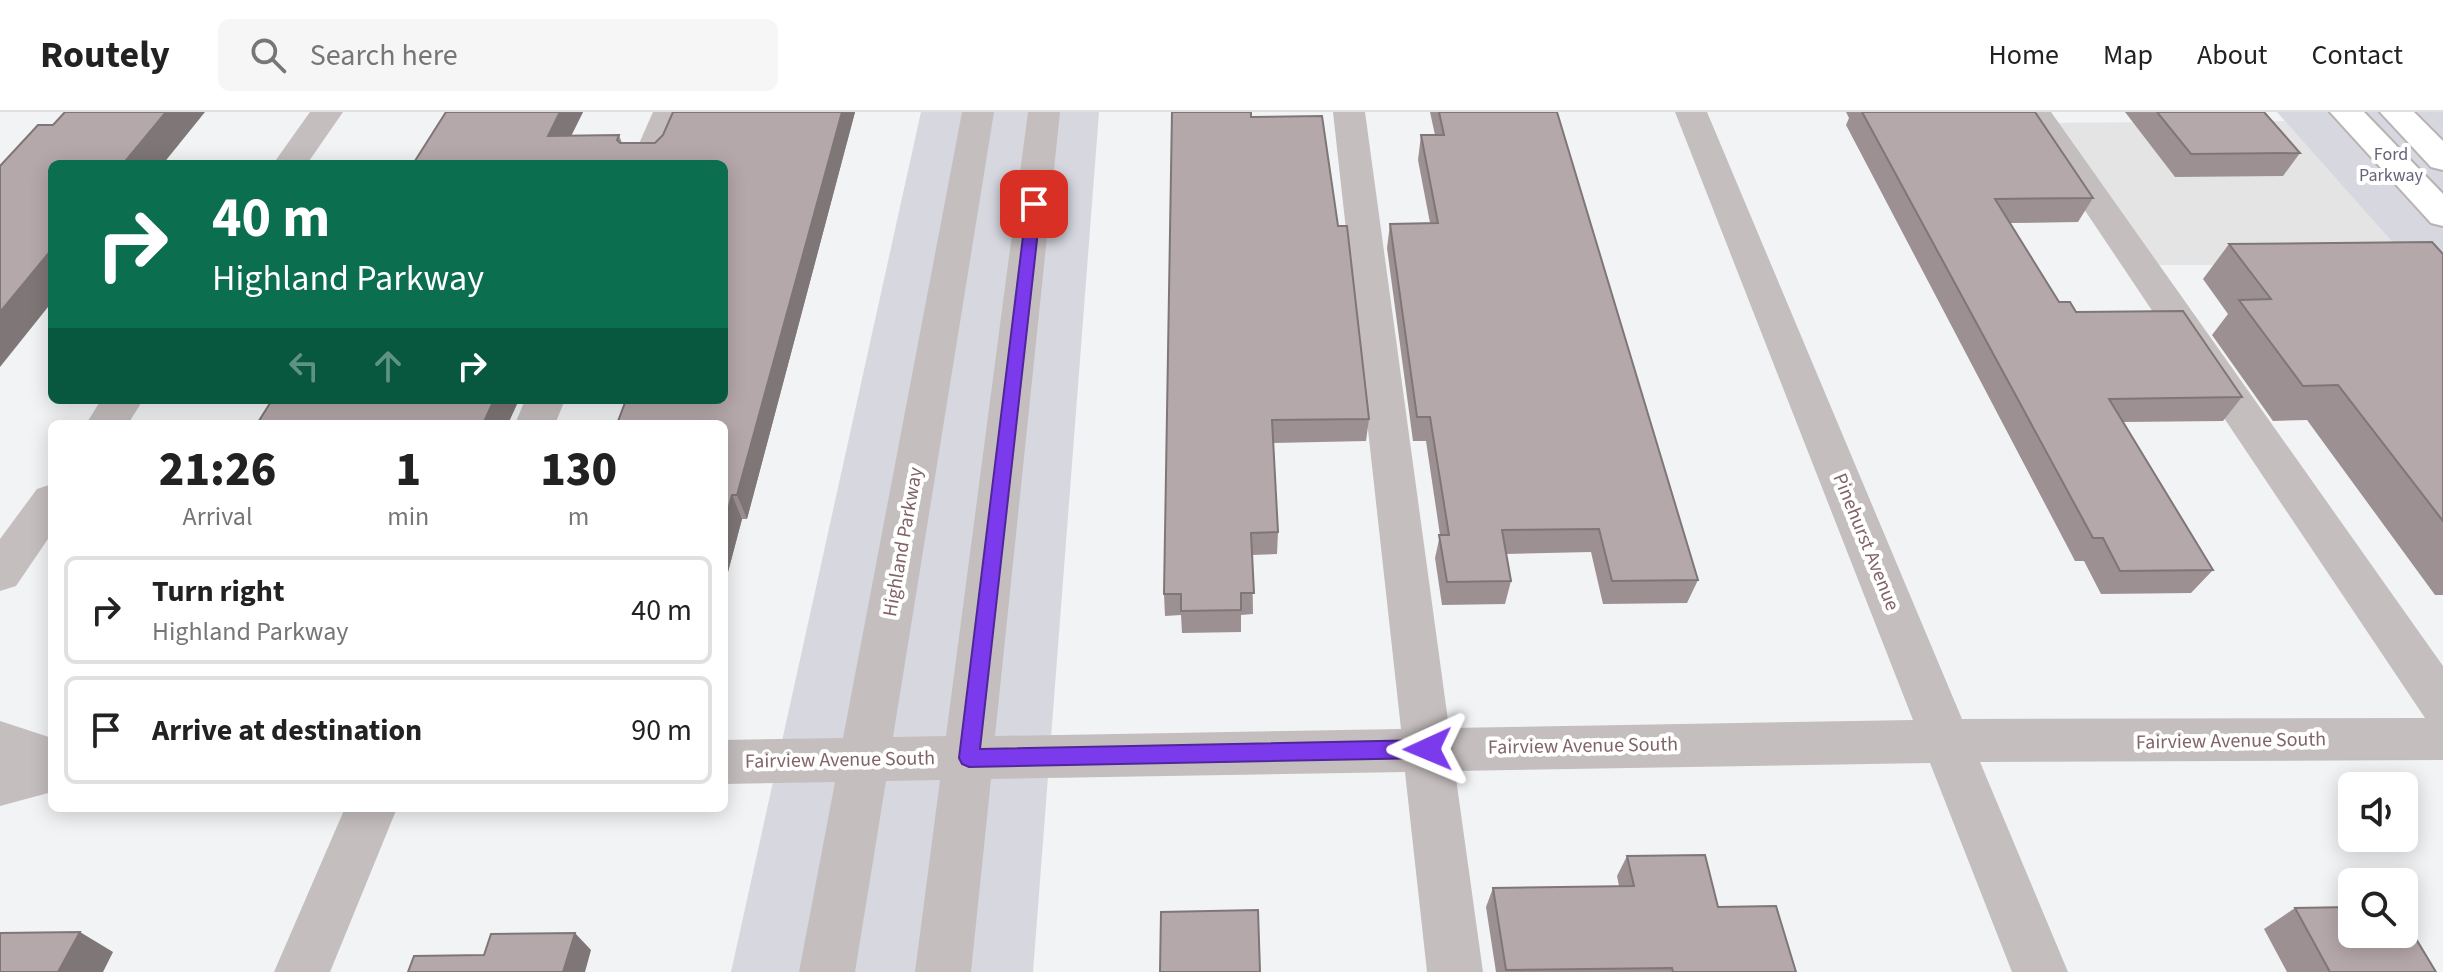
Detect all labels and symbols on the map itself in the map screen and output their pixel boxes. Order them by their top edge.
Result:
park label: Ford Parkway [2359,142,2424,188]
pin [1000,170,1068,238]
street label: Highland Parkway [876,465,930,619]
street label: Pinehurst Avenue [1826,469,1906,615]
position arrow [1386,707,1470,791]
street label: Fairview Avenue South [2136,725,2326,757]
street label: Fairview Avenue South [1488,730,1678,762]
street label: Fairview Avenue South [745,744,935,776]

